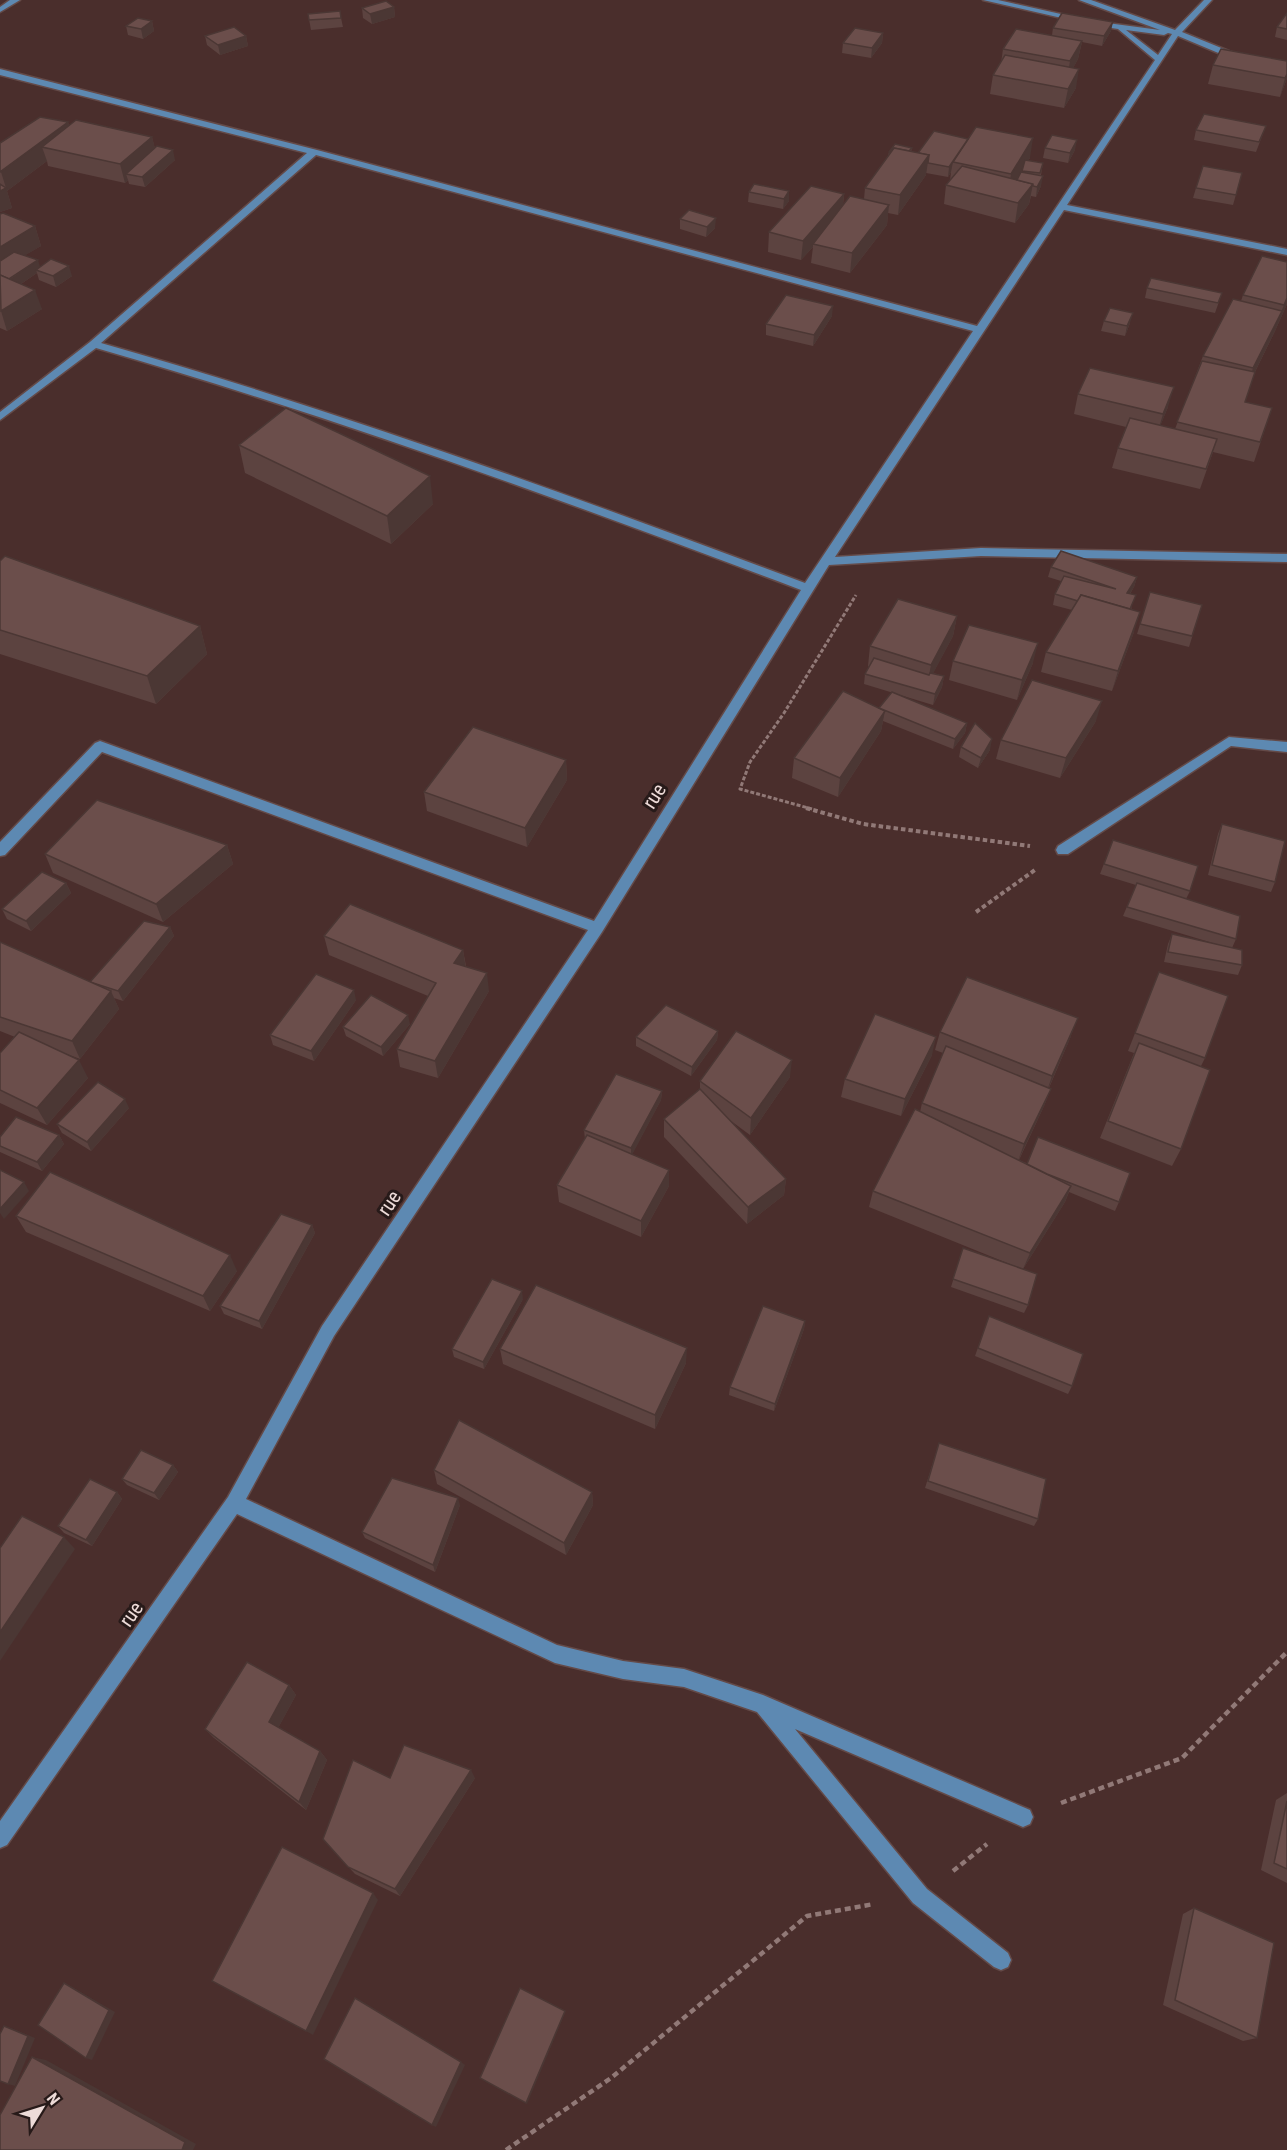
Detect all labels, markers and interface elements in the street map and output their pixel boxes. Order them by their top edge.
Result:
street label: rue [637,779,671,813]
street label: rue [372,1186,406,1220]
street label: rue [114,1597,148,1631]
north arrow [12,2078,72,2138]
text: N [43,2089,64,2109]

